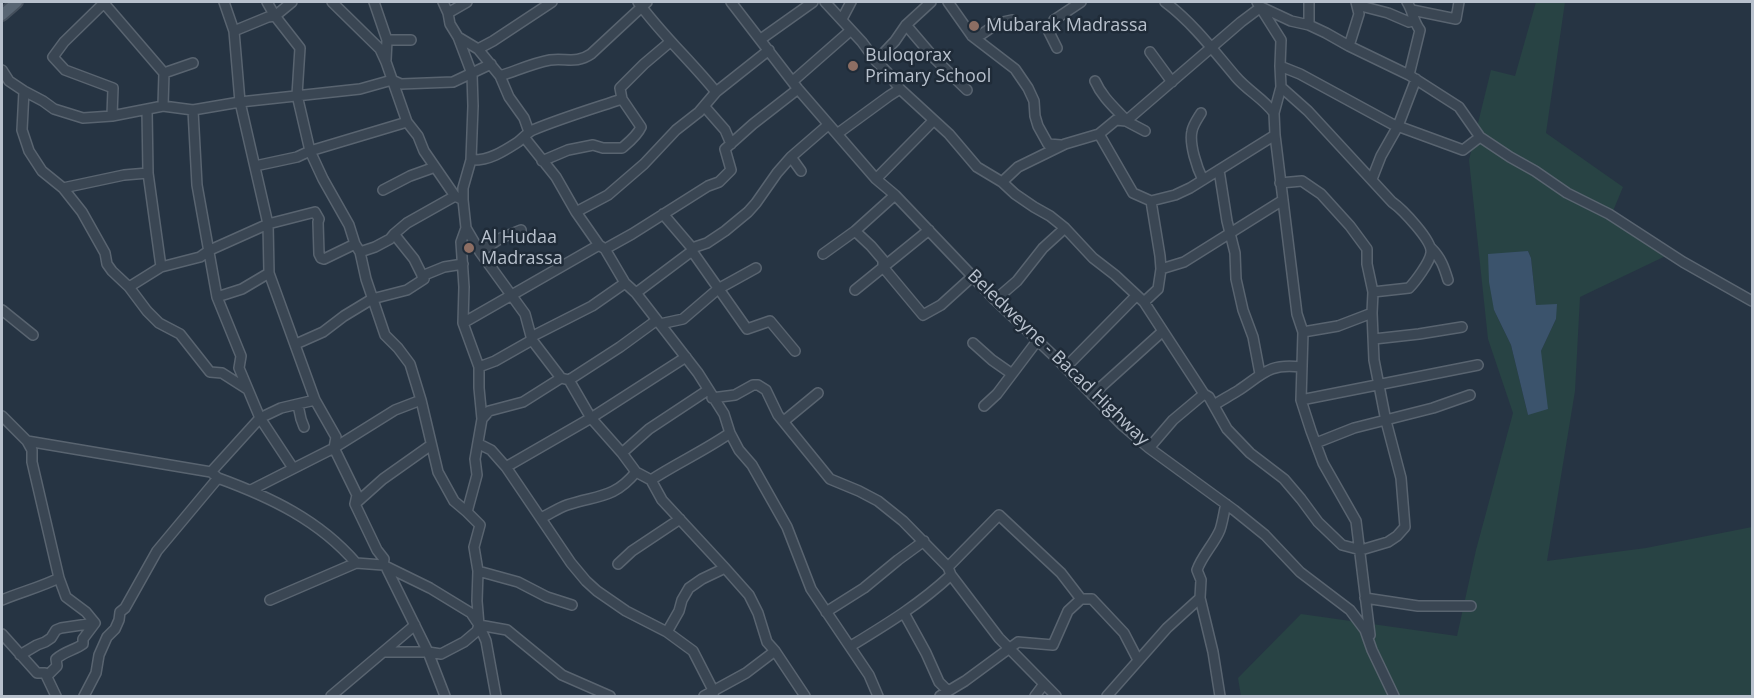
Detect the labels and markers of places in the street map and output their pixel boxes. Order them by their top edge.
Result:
place label: Mubarak Madrassa [986,15,1147,37]
marker: Mubarak Madrassa [967,19,981,33]
place label: Buloqorax Primary School [865,45,991,88]
marker: Buloqorax Primary School [846,59,860,73]
place label: Al Hudaa Madrassa [481,227,563,270]
marker: Al Hudaa Madrassa [462,241,476,255]

